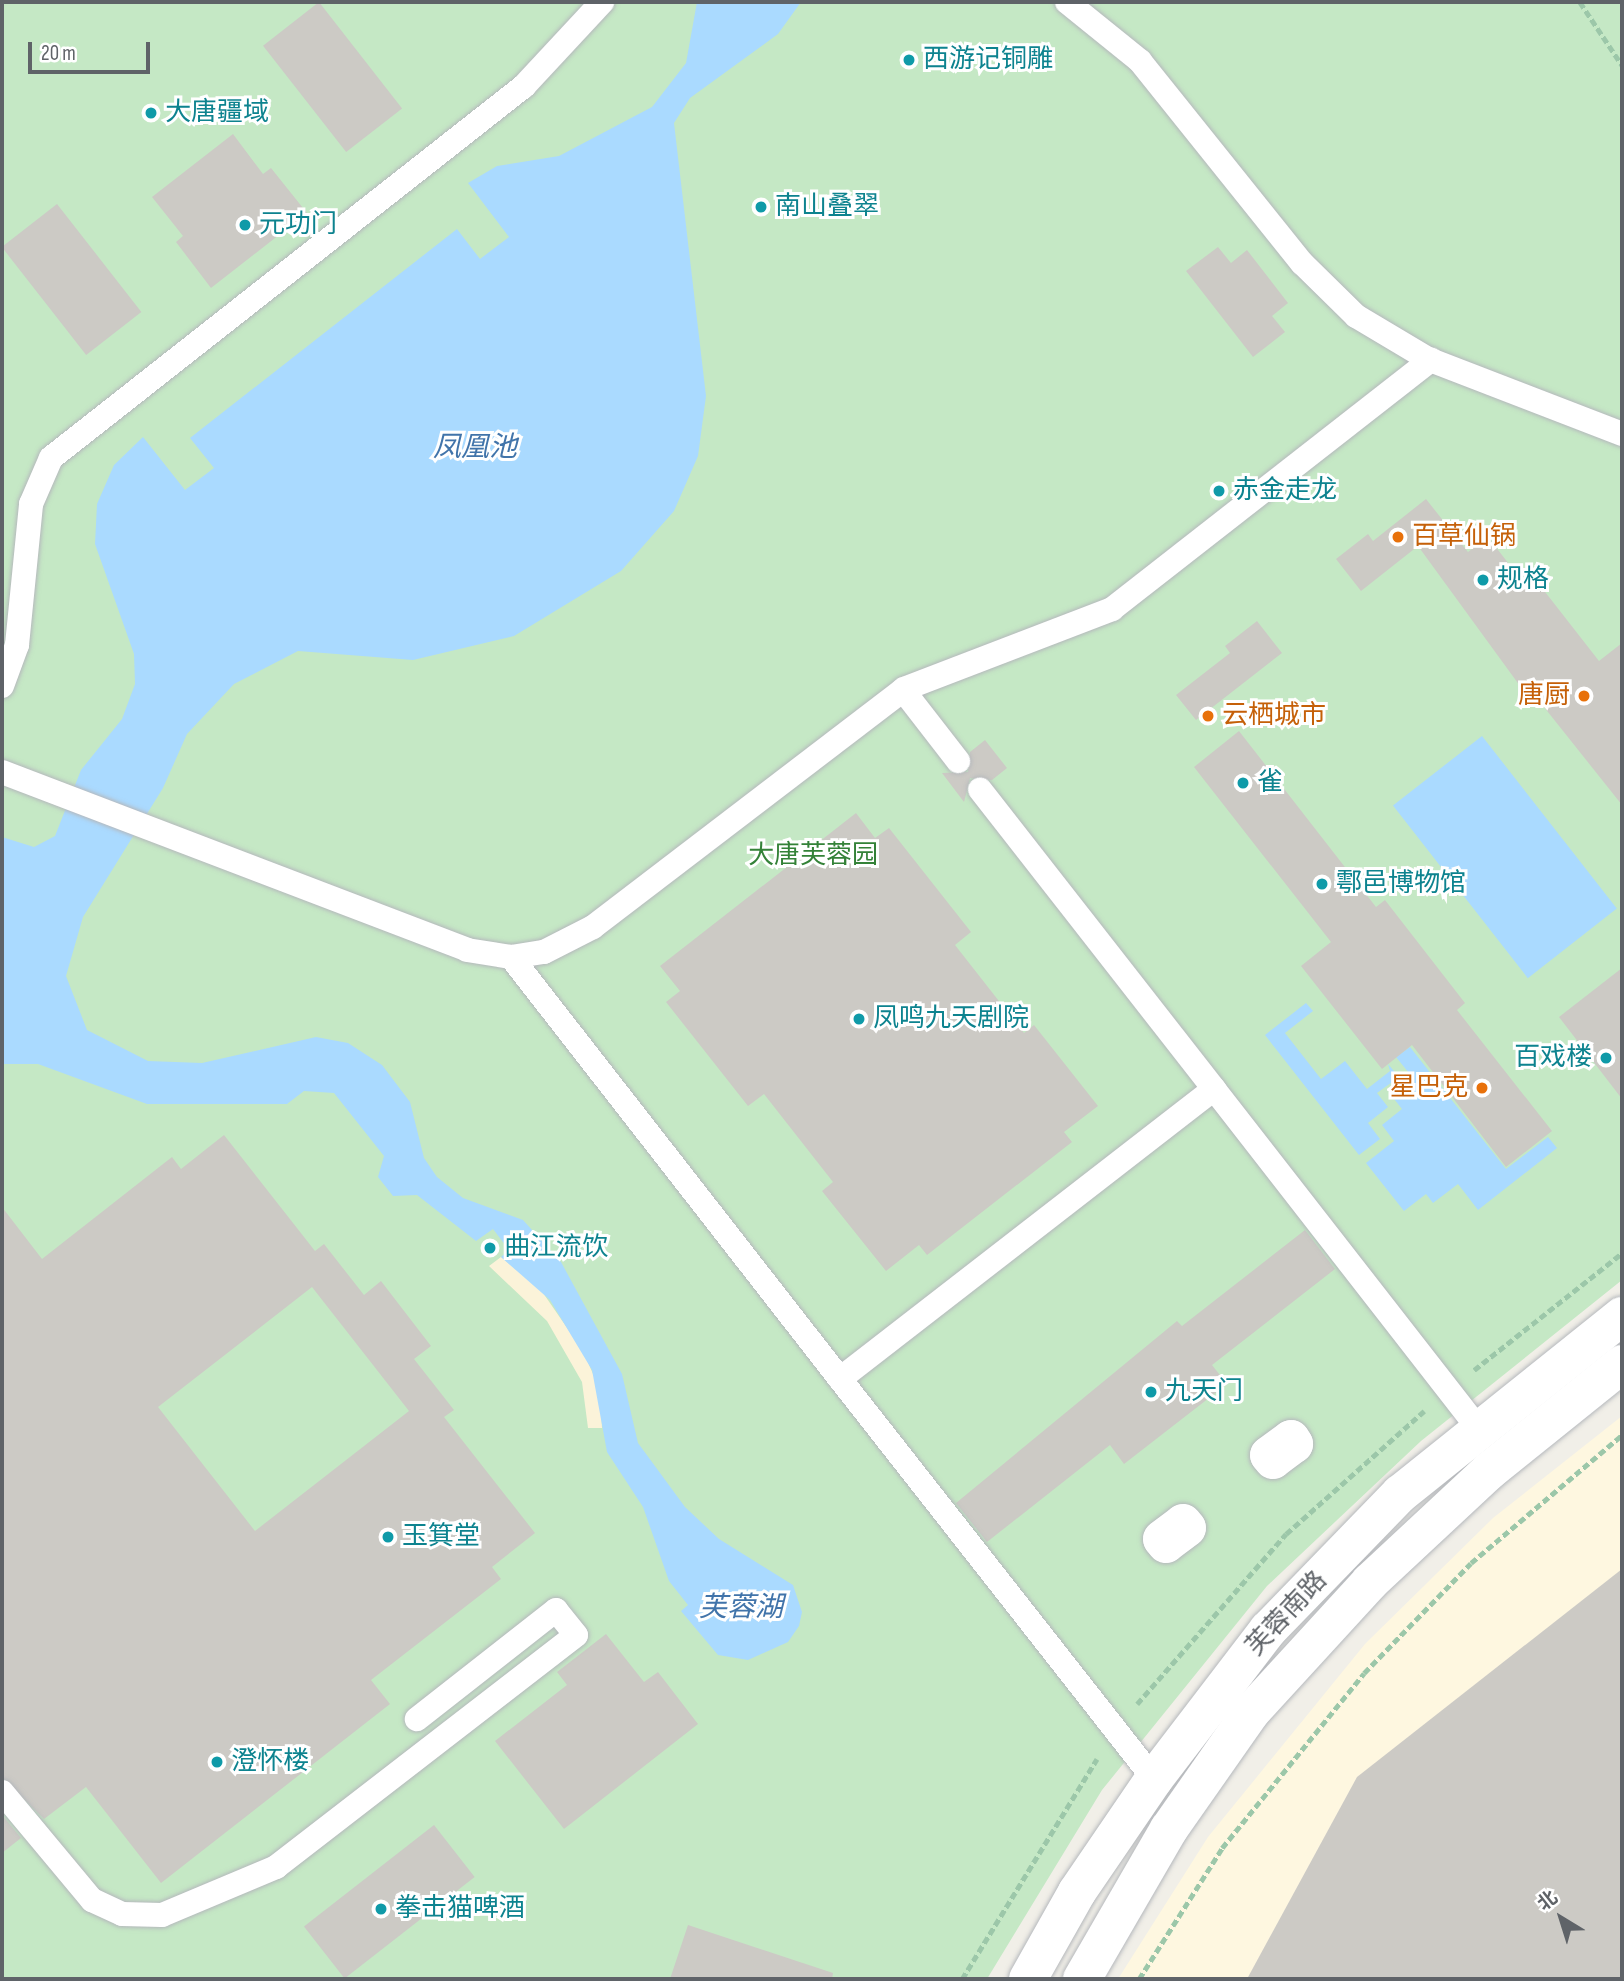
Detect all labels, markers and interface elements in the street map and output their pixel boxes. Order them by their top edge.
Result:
scale bar [32,28,154,72]
text: 20 m [41,41,76,66]
place label: 西游记铜雕 [923,44,1053,76]
marker: 西游记铜雕 [901,52,917,68]
place label: 大唐疆域 [165,97,269,129]
marker: 大唐疆域 [143,105,159,121]
place label: 南山叠翠 [775,191,879,223]
marker: 南山叠翠 [753,199,769,215]
place label: 元功门 [259,209,337,241]
marker: 元功门 [237,217,253,233]
water label: 凤凰池 [433,431,517,465]
place label: 赤金走龙 [1233,475,1337,507]
marker: 赤金走龙 [1211,483,1227,499]
place label: 百草仙锅 [1412,521,1516,553]
marker: 百草仙锅 [1390,529,1406,545]
place label: 规格 [1497,564,1549,596]
marker: 规格 [1475,572,1491,588]
place label: 唐厨 [1518,680,1570,712]
marker: 唐厨 [1576,688,1592,704]
place label: 云栖城市 [1222,700,1326,732]
marker: 云栖城市 [1200,708,1216,724]
place label: 雀 [1257,767,1283,799]
marker: 雀 [1235,775,1251,791]
park label: 大唐芙蓉园 [748,840,878,872]
place label: 鄠邑博物馆 [1336,868,1466,900]
marker: 鄠邑博物馆 [1314,876,1330,892]
place label: 凤鸣九天剧院 [873,1003,1029,1035]
marker: 凤鸣九天剧院 [851,1011,867,1027]
place label: 百戏楼 [1514,1042,1592,1074]
marker: 百戏楼 [1598,1050,1614,1066]
place label: 星巴克 [1390,1072,1468,1104]
marker: 星巴克 [1474,1080,1490,1096]
place label: 曲江流饮 [504,1232,608,1264]
marker: 曲江流饮 [482,1240,498,1256]
place label: 九天门 [1165,1376,1243,1408]
marker: 九天门 [1143,1384,1159,1400]
place label: 玉箕堂 [402,1521,480,1553]
marker: 玉箕堂 [380,1529,396,1545]
street label: 芙蓉南路 [1240,1565,1334,1663]
water label: 芙蓉湖 [699,1591,783,1625]
place label: 澄怀楼 [231,1746,309,1778]
marker: 澄怀楼 [209,1754,225,1770]
north arrow [1526,1883,1596,1953]
text: 北 [1533,1886,1562,1916]
place label: 拳击猫啤酒 [395,1893,525,1925]
marker: 拳击猫啤酒 [373,1901,389,1917]

